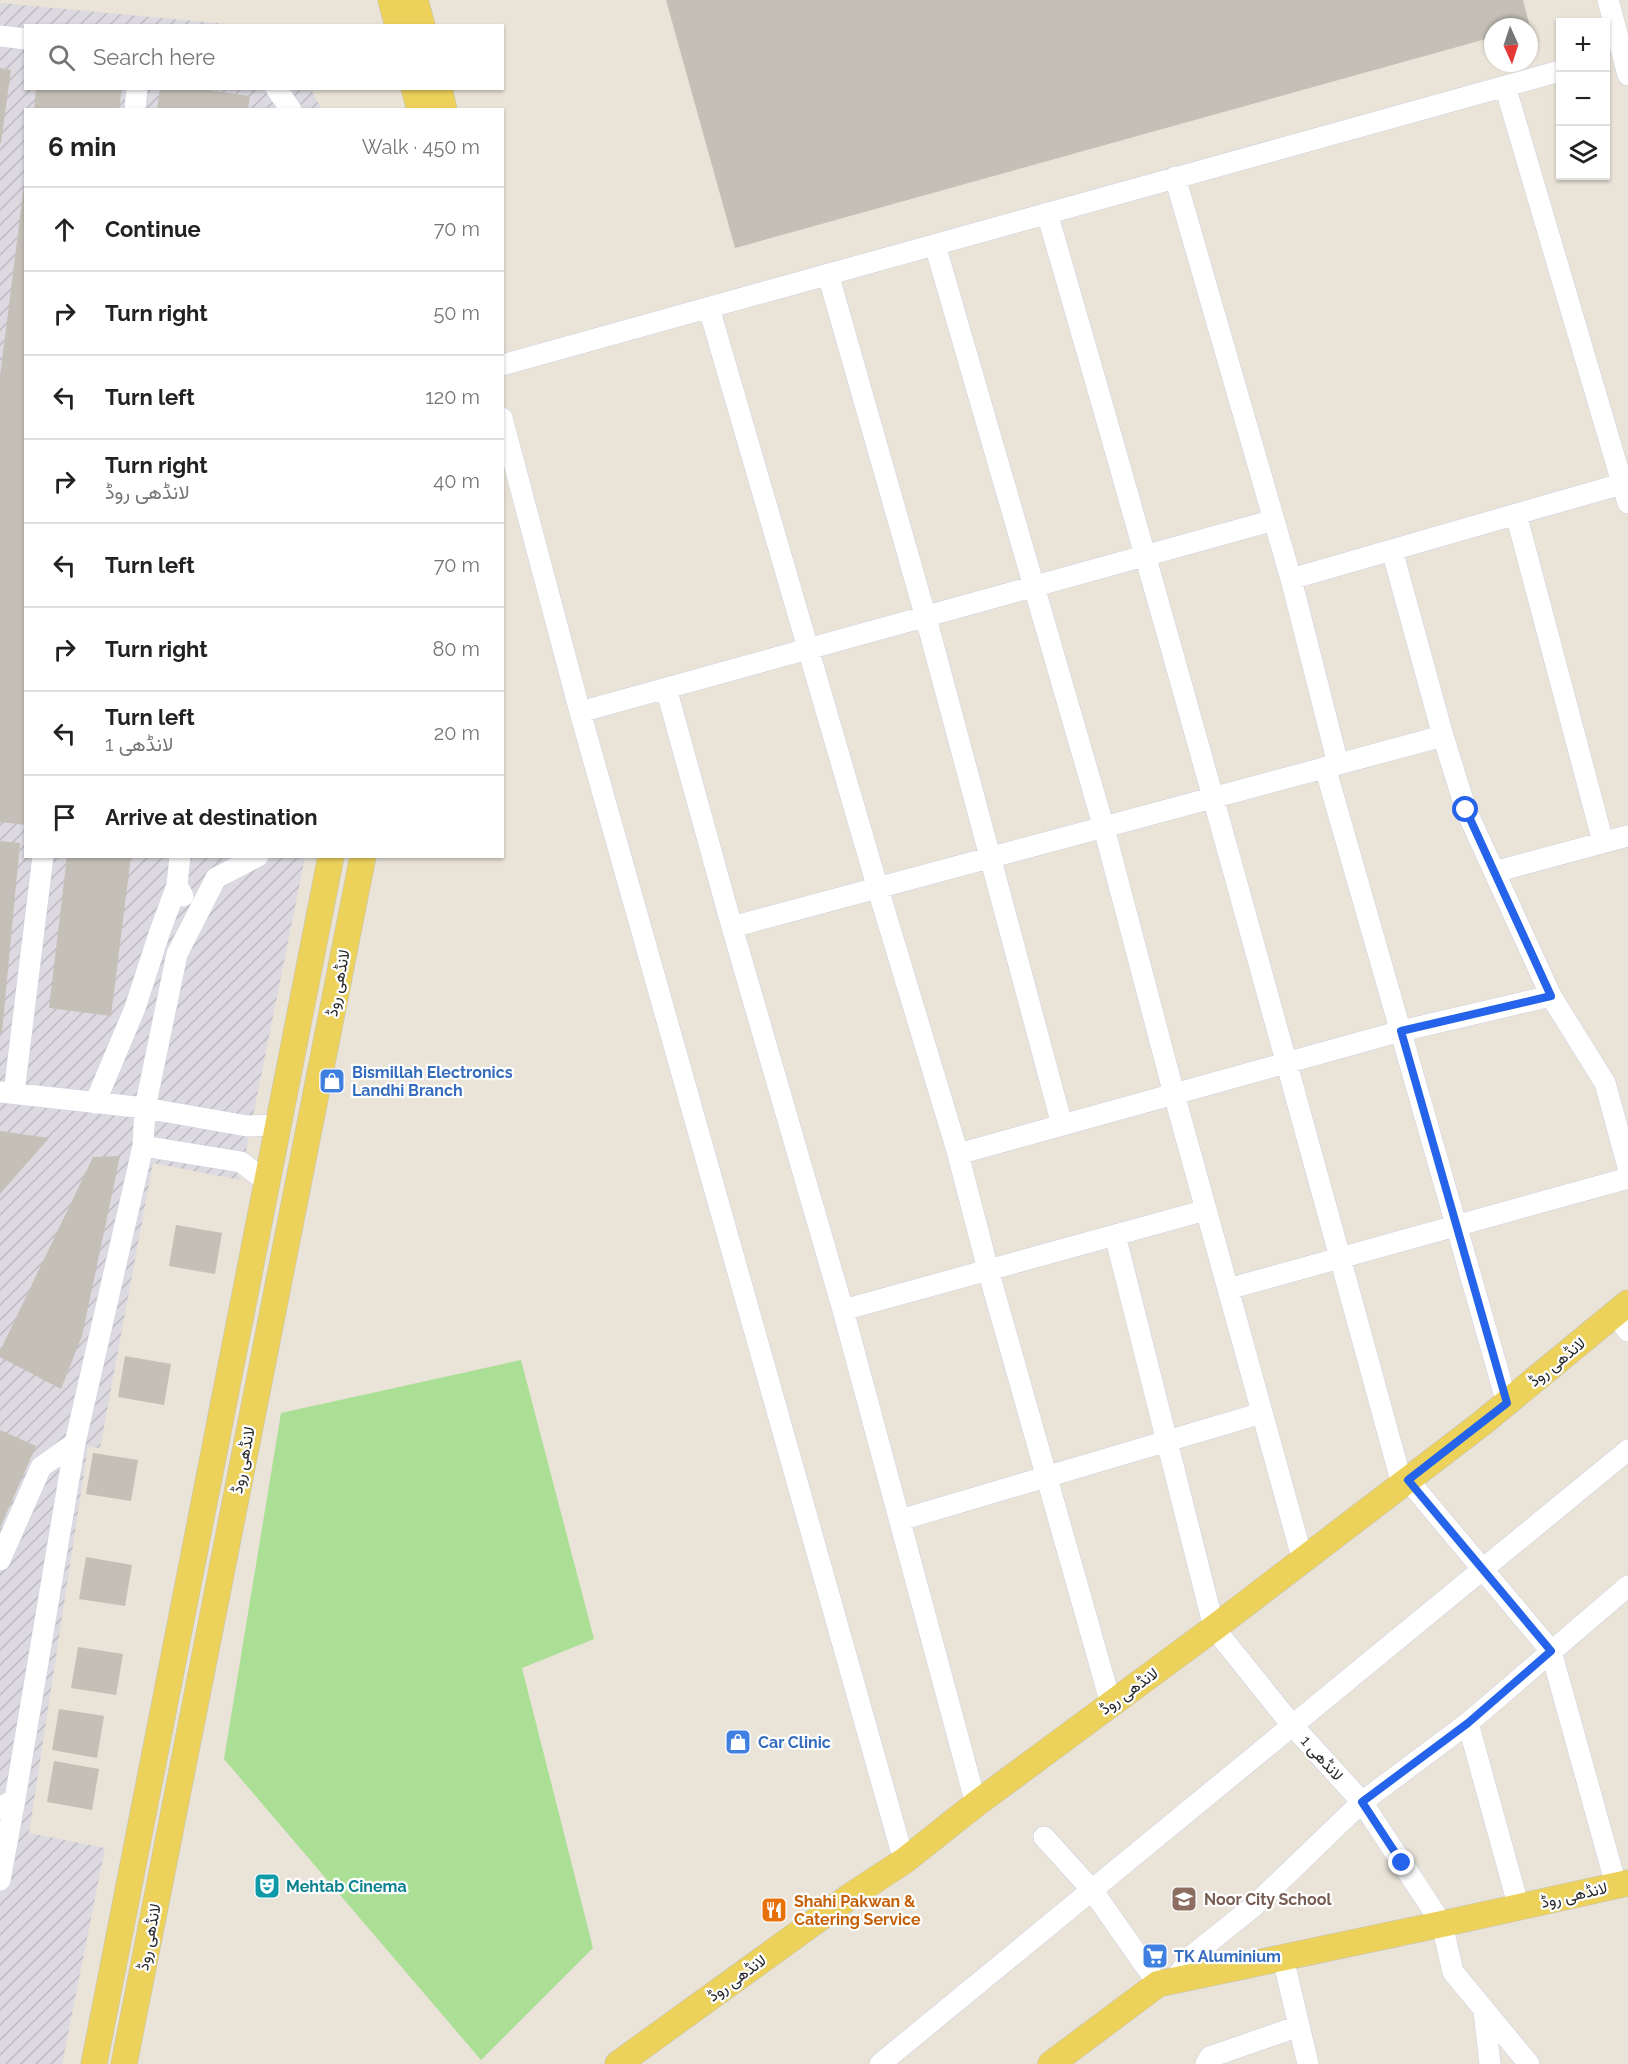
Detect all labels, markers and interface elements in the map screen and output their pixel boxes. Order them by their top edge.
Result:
north arrow [1484,18,1538,72]
map controls [1556,18,1610,180]
button: + [1556,18,1610,72]
search box [24,24,504,90]
icon: search [45,41,78,74]
text: Search here [93,44,215,70]
button: − [1556,72,1610,126]
button: layers [1556,126,1610,180]
text: 6 min [48,132,117,162]
text: Walk · 450 m [362,135,480,159]
icon: ahead [48,213,81,246]
text: Continue [105,216,201,242]
text: 70 m [434,217,480,241]
icon: right [48,297,81,330]
text: Turn right [105,300,208,326]
text: 50 m [433,301,480,325]
icon: left [48,381,81,414]
text: Turn left [105,384,195,410]
text: 120 m [425,385,480,409]
text: Turn right [105,452,208,478]
icon: right [48,465,81,498]
text: 40 m [433,469,480,493]
text: لانڈھی روڈ [105,480,190,504]
icon: left [48,549,81,582]
text: Turn left [105,552,195,578]
text: 70 m [434,553,480,577]
icon: right [48,633,81,666]
text: Turn right [105,636,208,662]
text: 80 m [432,637,480,661]
text: Turn left [105,704,195,730]
icon: left [48,717,81,750]
text: 20 m [434,721,480,745]
text: لانڈھی 1 [105,732,173,756]
route start [1452,796,1478,822]
icon: arrive [48,801,81,834]
text: Arrive at destination [105,804,318,830]
street label: لانڈھی روڈ [322,948,355,1018]
place label: Bismillah Electronics Landhi Branch [352,1063,513,1100]
shop icon: Bismillah Electronics Landhi Branch [317,1066,347,1096]
street label: لانڈھی روڈ [1525,1333,1590,1391]
street label: لانڈھی روڈ [227,1425,260,1495]
street label: لانڈھی روڈ [1096,1663,1163,1719]
shop icon: Car Clinic [723,1727,753,1757]
street label: لانڈھی 1 [1296,1731,1347,1785]
place label: Car Clinic [758,1733,831,1752]
route end [1388,1849,1414,1875]
theatre icon: Mehtab Cinema [252,1871,282,1901]
place label: Mehtab Cinema [286,1877,407,1896]
street label: لانڈھی روڈ [1539,1878,1609,1913]
school or university icon: Noor City School [1169,1884,1199,1914]
place label: Noor City School [1204,1890,1332,1909]
place label: Shahi Pakwan & Catering Service [794,1892,921,1929]
restaurant icon: Shahi Pakwan & Catering Service [759,1895,789,1925]
street label: لانڈھی روڈ [133,1902,166,1972]
supermarket icon: TK Aluminium [1140,1941,1170,1971]
place label: TK Aluminium [1174,1947,1281,1966]
street label: لانڈھی روڈ [704,1950,771,2006]

